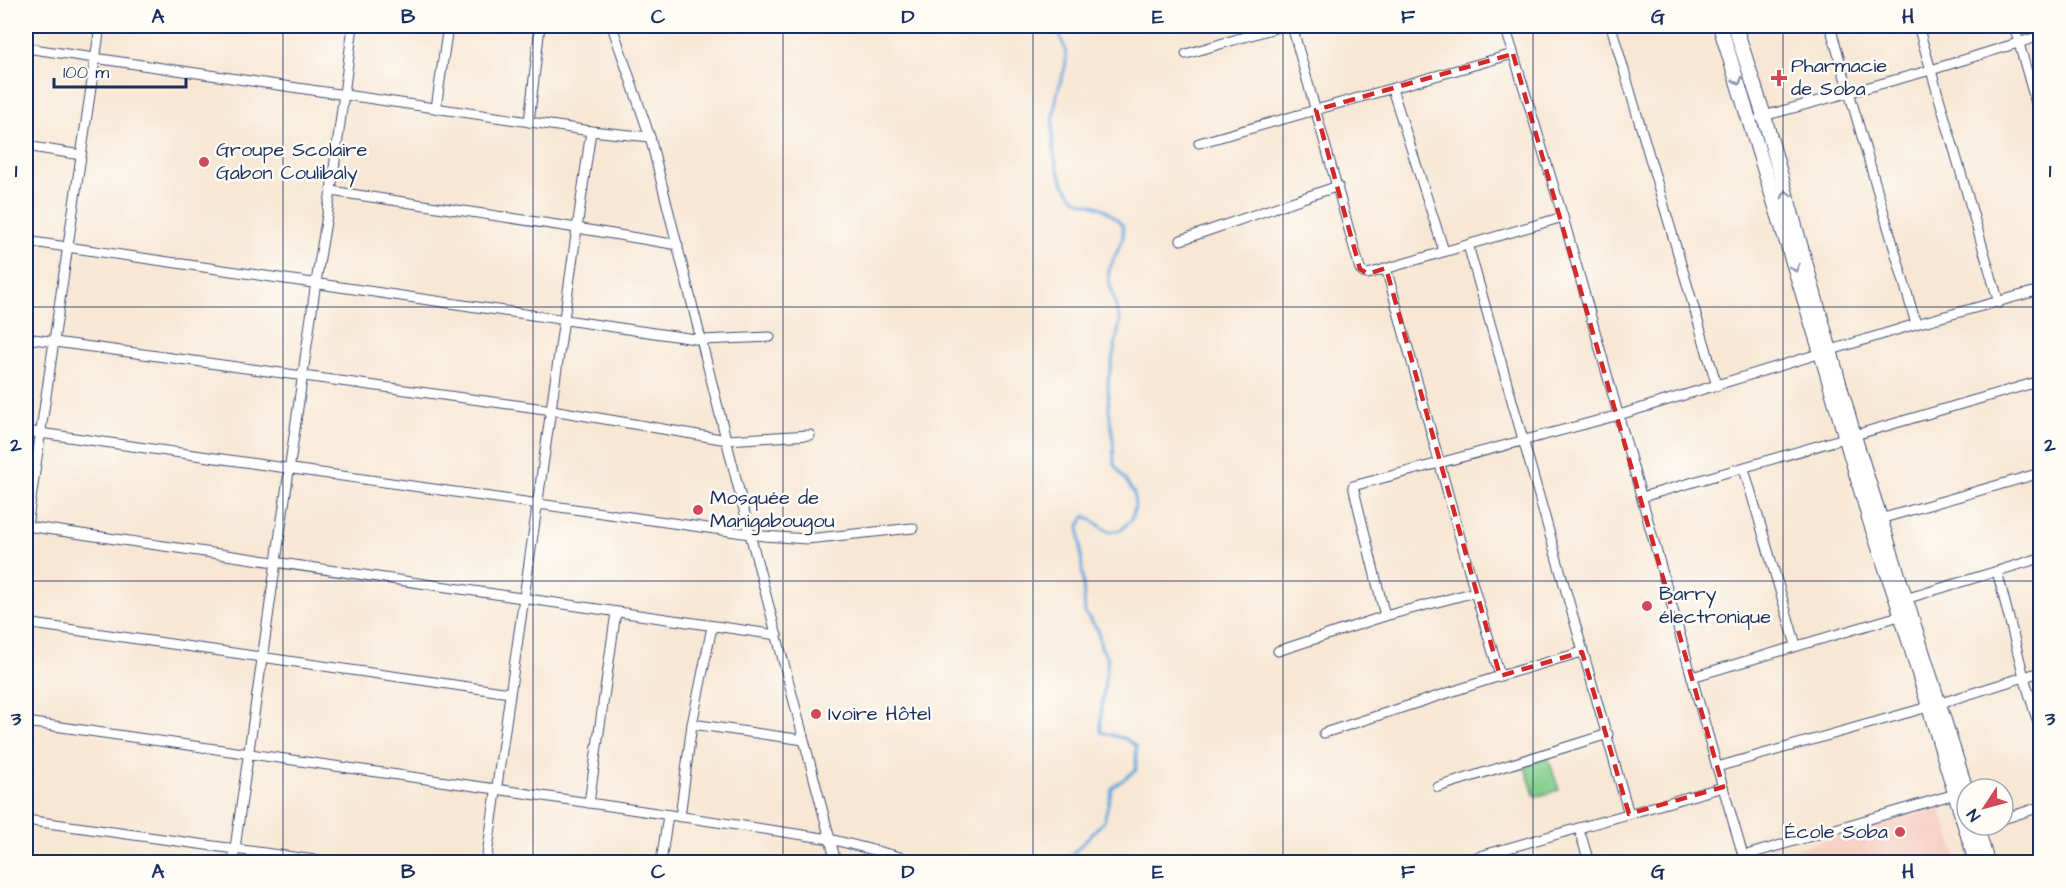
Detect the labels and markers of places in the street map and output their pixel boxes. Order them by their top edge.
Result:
place label: Pharmacie de Soba [1791,52,1887,103]
marker: Pharmacie de Soba [1772,71,1786,85]
place label: Groupe Scolaire Gabon Coulibaly [216,136,367,188]
marker: Groupe Scolaire Gabon Coulibaly [197,155,211,169]
place label: Mosquée de Manigabougou [710,484,835,536]
marker: Mosquée de Manigabougou [691,503,705,517]
place label: Barry électronique [1659,580,1771,631]
marker: Barry électronique [1640,599,1654,613]
place label: Ivoire Hôtel [828,700,931,728]
marker: Ivoire Hôtel [809,707,823,721]
place label: École Soba [1785,818,1888,846]
marker: École Soba [1893,825,1907,839]

